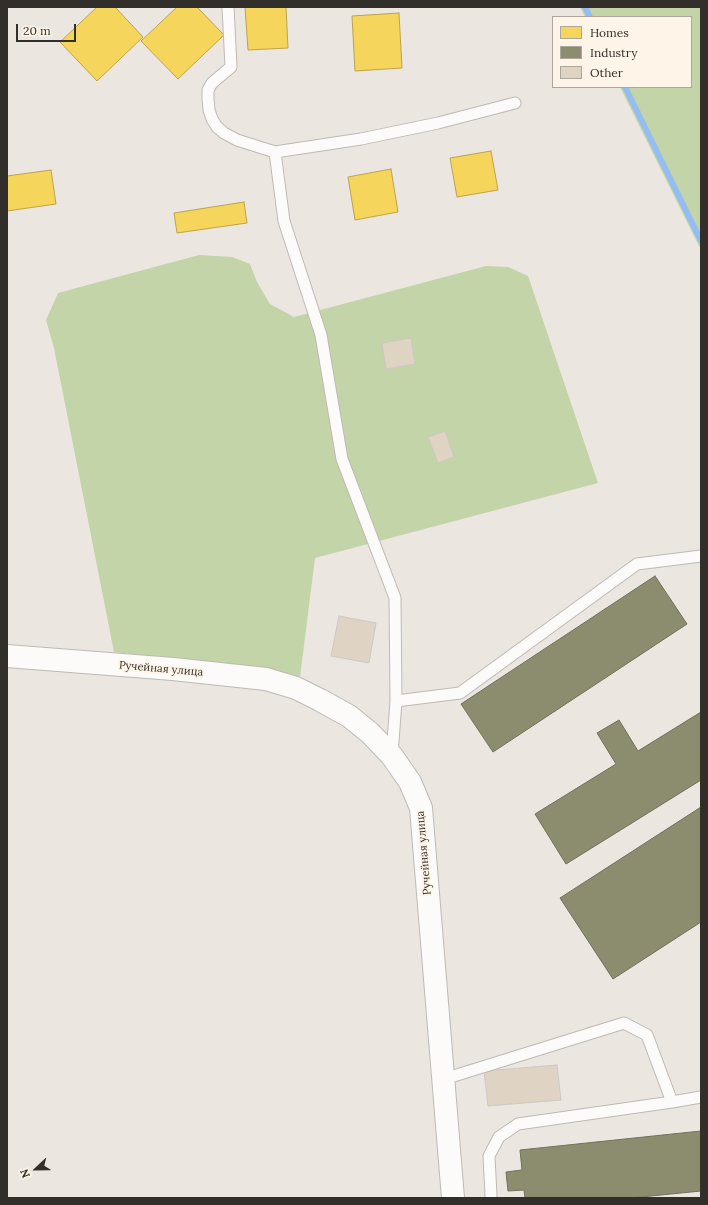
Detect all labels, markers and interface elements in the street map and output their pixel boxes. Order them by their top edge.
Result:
scale bar [18,16,78,42]
legend [552,16,692,88]
text: 20 m [23,23,51,38]
text: Homes [590,25,629,40]
text: Industry [590,45,637,60]
text: Other [590,65,623,80]
street label: Ручейная улица [118,659,204,679]
street label: Ручейная улица [414,810,434,896]
north arrow [16,1149,56,1189]
text: N [17,1167,33,1180]

